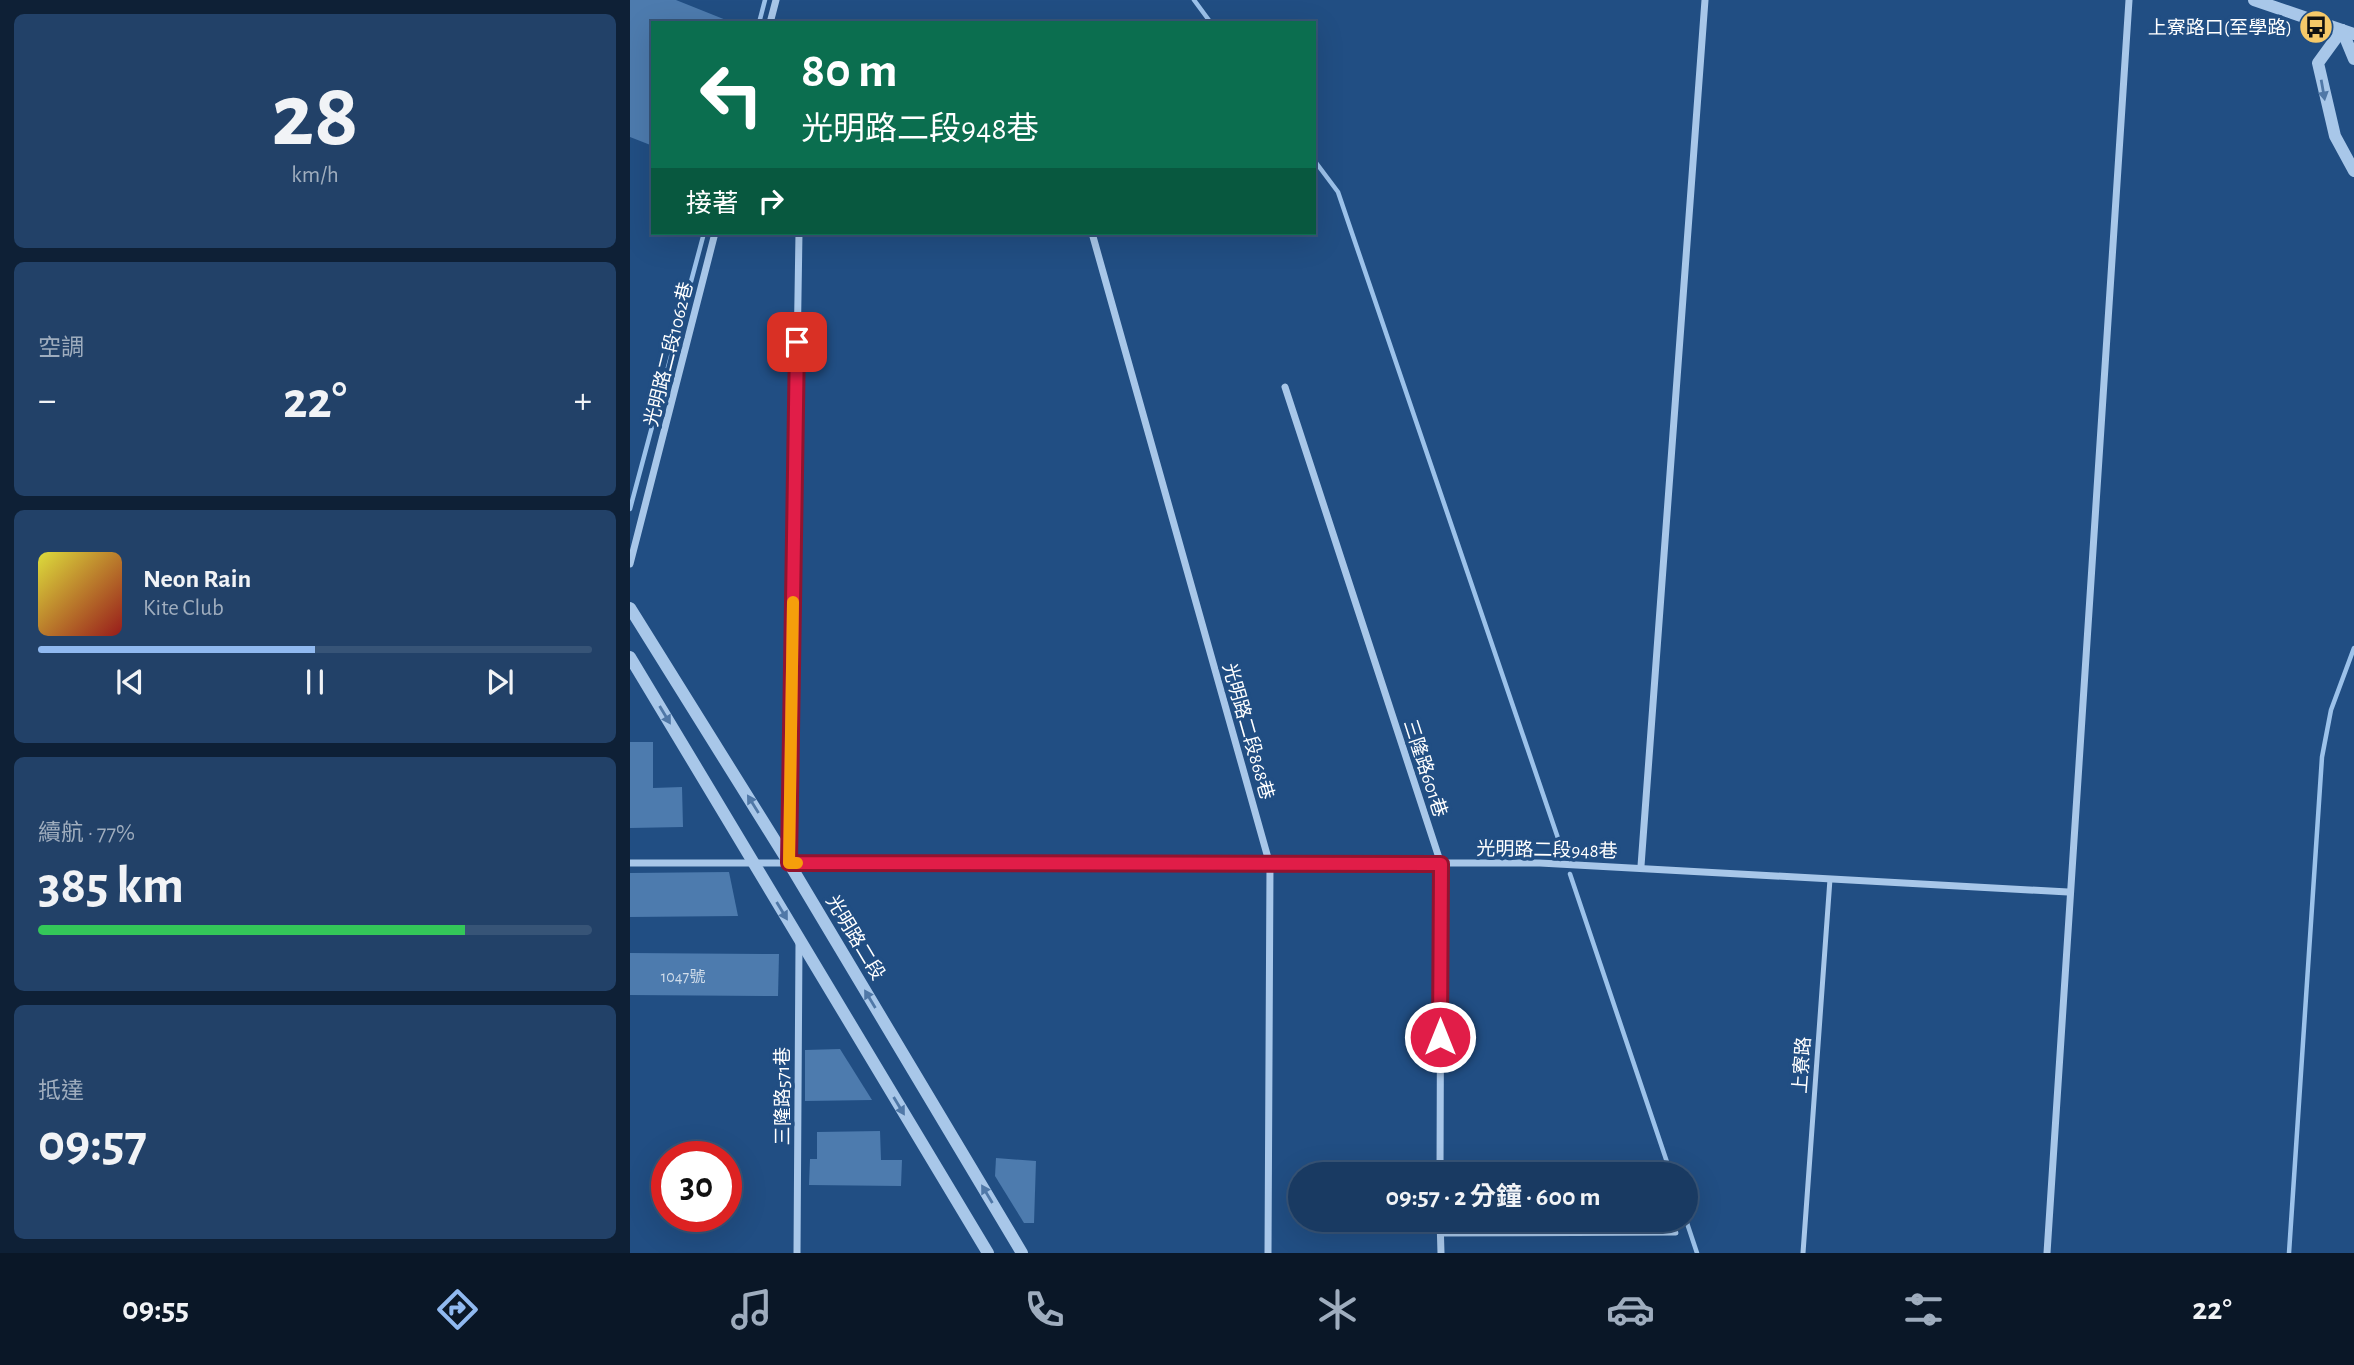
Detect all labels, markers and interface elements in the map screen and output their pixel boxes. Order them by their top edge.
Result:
bus stop icon: 上寮路口(至學路) [2297,8,2335,46]
place label: 上寮路口(至學路) [2148,18,2292,38]
text: 80 m [801,47,898,96]
icon: left [686,49,777,140]
text: 28 [271,71,359,162]
one-way arrow [2318,79,2329,101]
text: 光明路二段948巷 [801,113,1039,145]
text: km/h [291,164,339,187]
icon: right [752,182,790,220]
text: 接著 [686,191,738,217]
street label: 光明路二段1062巷 [640,280,697,429]
pin [767,312,827,372]
icon: arrive [778,323,816,361]
text: 空調 [38,337,84,360]
text: 22° [283,375,347,427]
text: − [38,382,56,420]
text: + [574,382,592,420]
text: Neon Rain [143,566,251,592]
text: Kite Club [143,597,224,620]
street label: 光明路二段868巷 [1219,660,1278,802]
icon: previous [111,663,149,701]
icon: pause [296,663,334,701]
icon: next [481,663,519,701]
one-way arrow [659,706,672,725]
street label: 三隆路601巷 [1400,717,1451,820]
one-way arrow [746,795,759,814]
text: 續航 · 77% [38,822,135,845]
street label: 光明路二段948巷 [1476,838,1618,861]
text: 385 km [38,860,184,912]
street label: 光明路二段 [822,891,889,983]
one-way arrow [775,901,788,920]
house number: 1047號 [661,969,705,985]
one-way arrow [864,990,877,1009]
position arrow [1403,1000,1477,1074]
street label: 上寮路 [1790,1036,1814,1094]
street label: 三隆路571巷 [772,1047,793,1145]
text: 抵達 [38,1080,84,1103]
one-way arrow [893,1096,905,1115]
text: 09:57 [38,1118,147,1170]
speed limit sign: 30 [651,1141,742,1232]
text: 09:57 · 2 分鐘 · 600 m [1386,1184,1600,1210]
one-way arrow [981,1185,993,1204]
icon: directions [433,1285,482,1334]
icon: music [727,1285,776,1334]
icon: phone [1020,1285,1069,1334]
icon: climate [1313,1285,1362,1334]
icon: car [1606,1285,1655,1334]
icon: filters [1899,1285,1948,1334]
text: 09:55 [122,1293,189,1325]
text: 22° [2192,1293,2232,1325]

